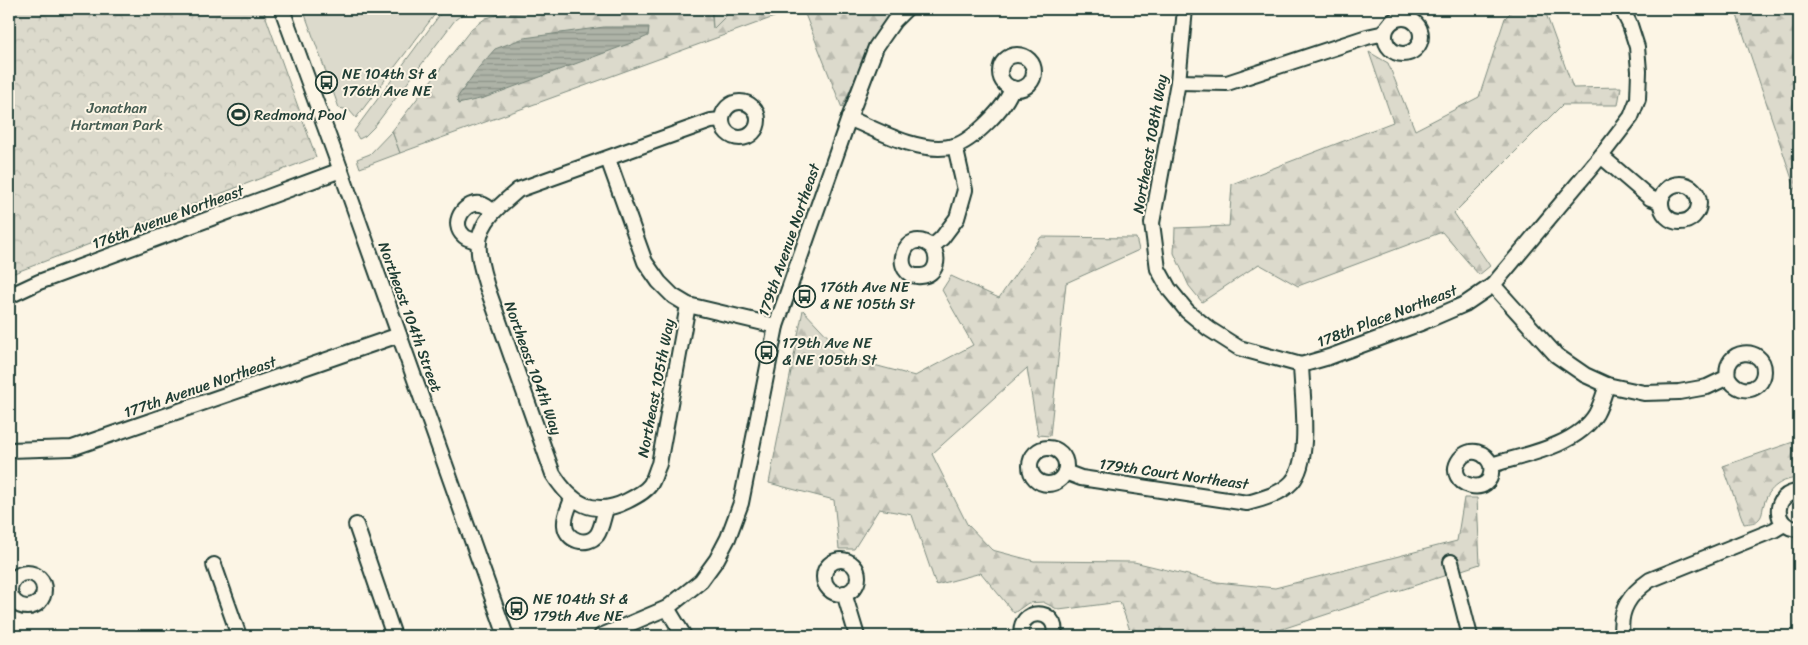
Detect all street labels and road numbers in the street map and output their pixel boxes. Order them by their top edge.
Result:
street label: Northeast 108th Way [1125,72,1175,216]
street label: 179th Avenue Northeast [751,159,828,320]
street label: 176th Avenue Northeast [88,177,248,257]
street label: Northeast 104th Street [371,238,449,396]
street label: 178th Place Northeast [1313,277,1462,355]
street label: Northeast 104th Way [497,297,569,439]
street label: Northeast 105th Way [630,316,682,460]
street label: 177th Avenue Northeast [120,348,281,425]
street label: 179th Court Northeast [1098,451,1251,497]

